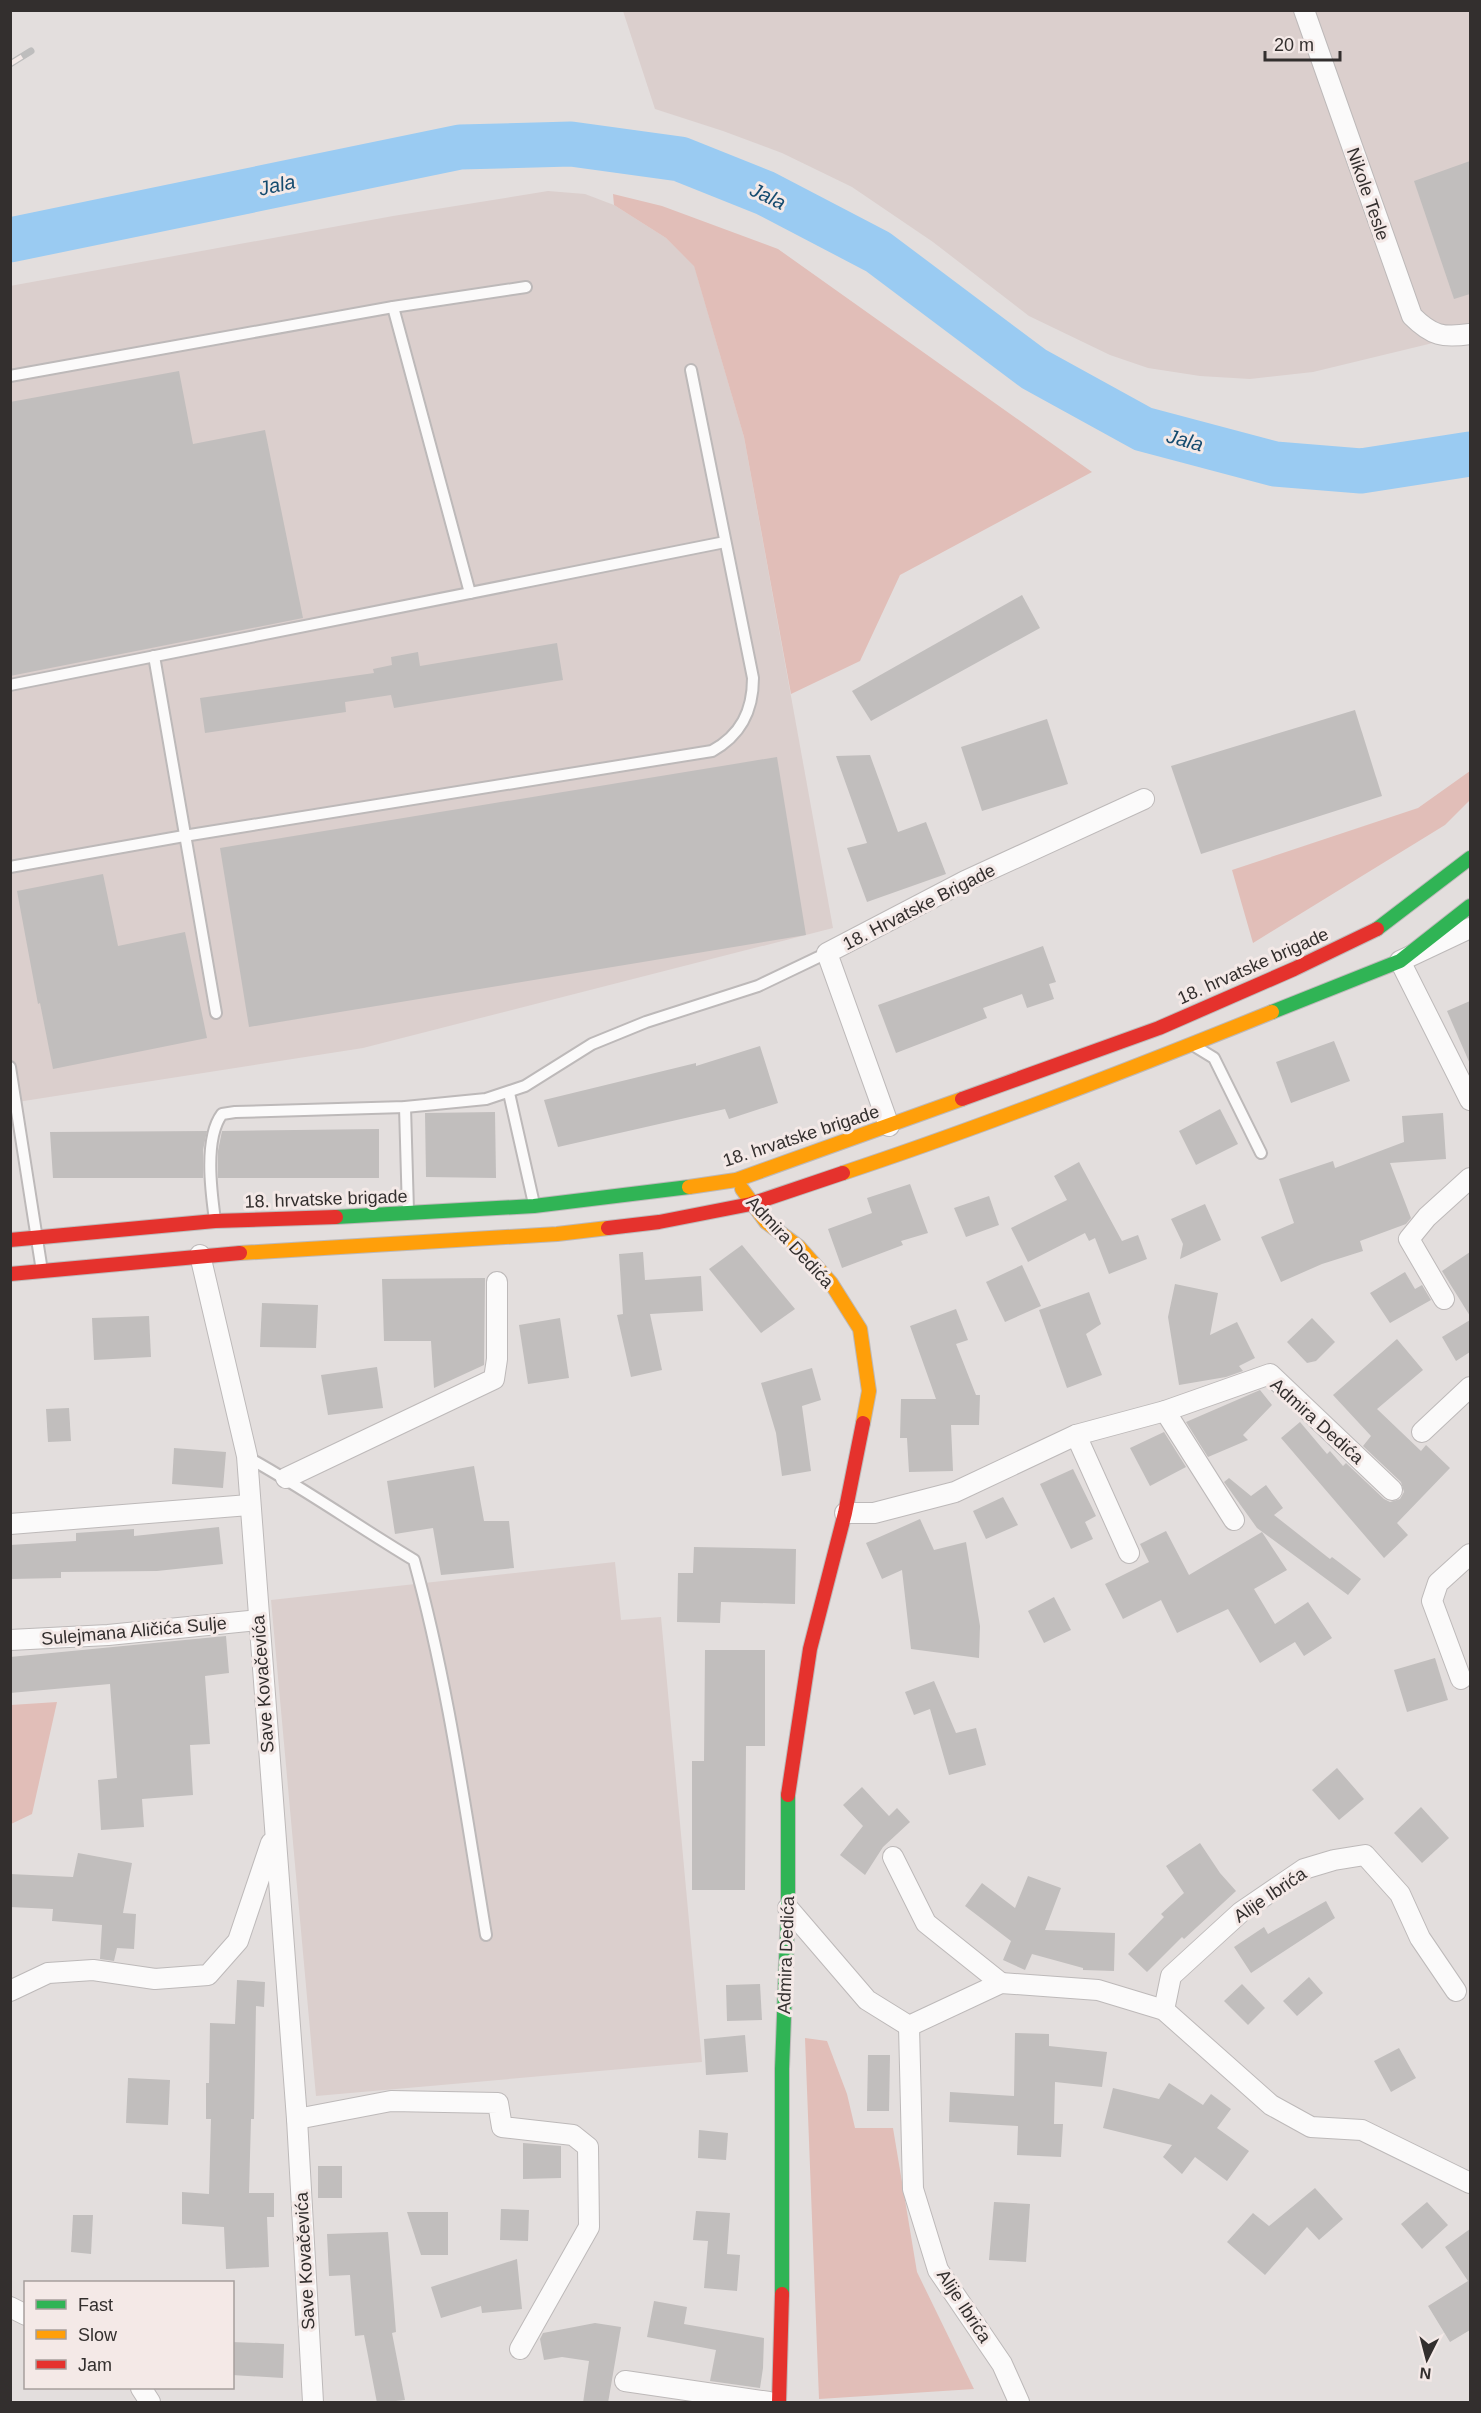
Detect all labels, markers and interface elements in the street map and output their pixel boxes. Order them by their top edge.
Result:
scale bar [1265,24,1340,62]
text: 20 m [1274,35,1314,55]
street label: Nikole Tesle [1343,145,1393,243]
water label: Jala [256,170,297,200]
water label: Jala [746,178,789,214]
water label: Jala [1163,424,1206,455]
street label: 18. Hrvatske Brigade [840,860,998,954]
street label: 18. hrvatske brigade [1174,924,1332,1008]
street label: 18. hrvatske brigade [720,1101,882,1171]
street label: 18. hrvatske brigade [244,1186,408,1212]
street label: Admira Dedića [742,1192,838,1293]
street label: Admira Dedića [1266,1374,1368,1469]
street label: Sulejmana Aličića Sulje [40,1613,228,1649]
street label: Save Kovačevića [248,1613,278,1754]
street label: Alije Ibrića [1230,1863,1311,1927]
street label: Admira Dedića [774,1895,798,2014]
street label: Save Kovačevića [291,2191,319,2330]
street label: Alije Ibrića [933,2266,996,2347]
legend [24,2281,234,2389]
text: Fast [78,2295,113,2315]
text: Slow [78,2325,118,2345]
north arrow [1397,2329,1457,2389]
text: Jam [78,2355,112,2375]
text: N [1419,2364,1432,2382]

